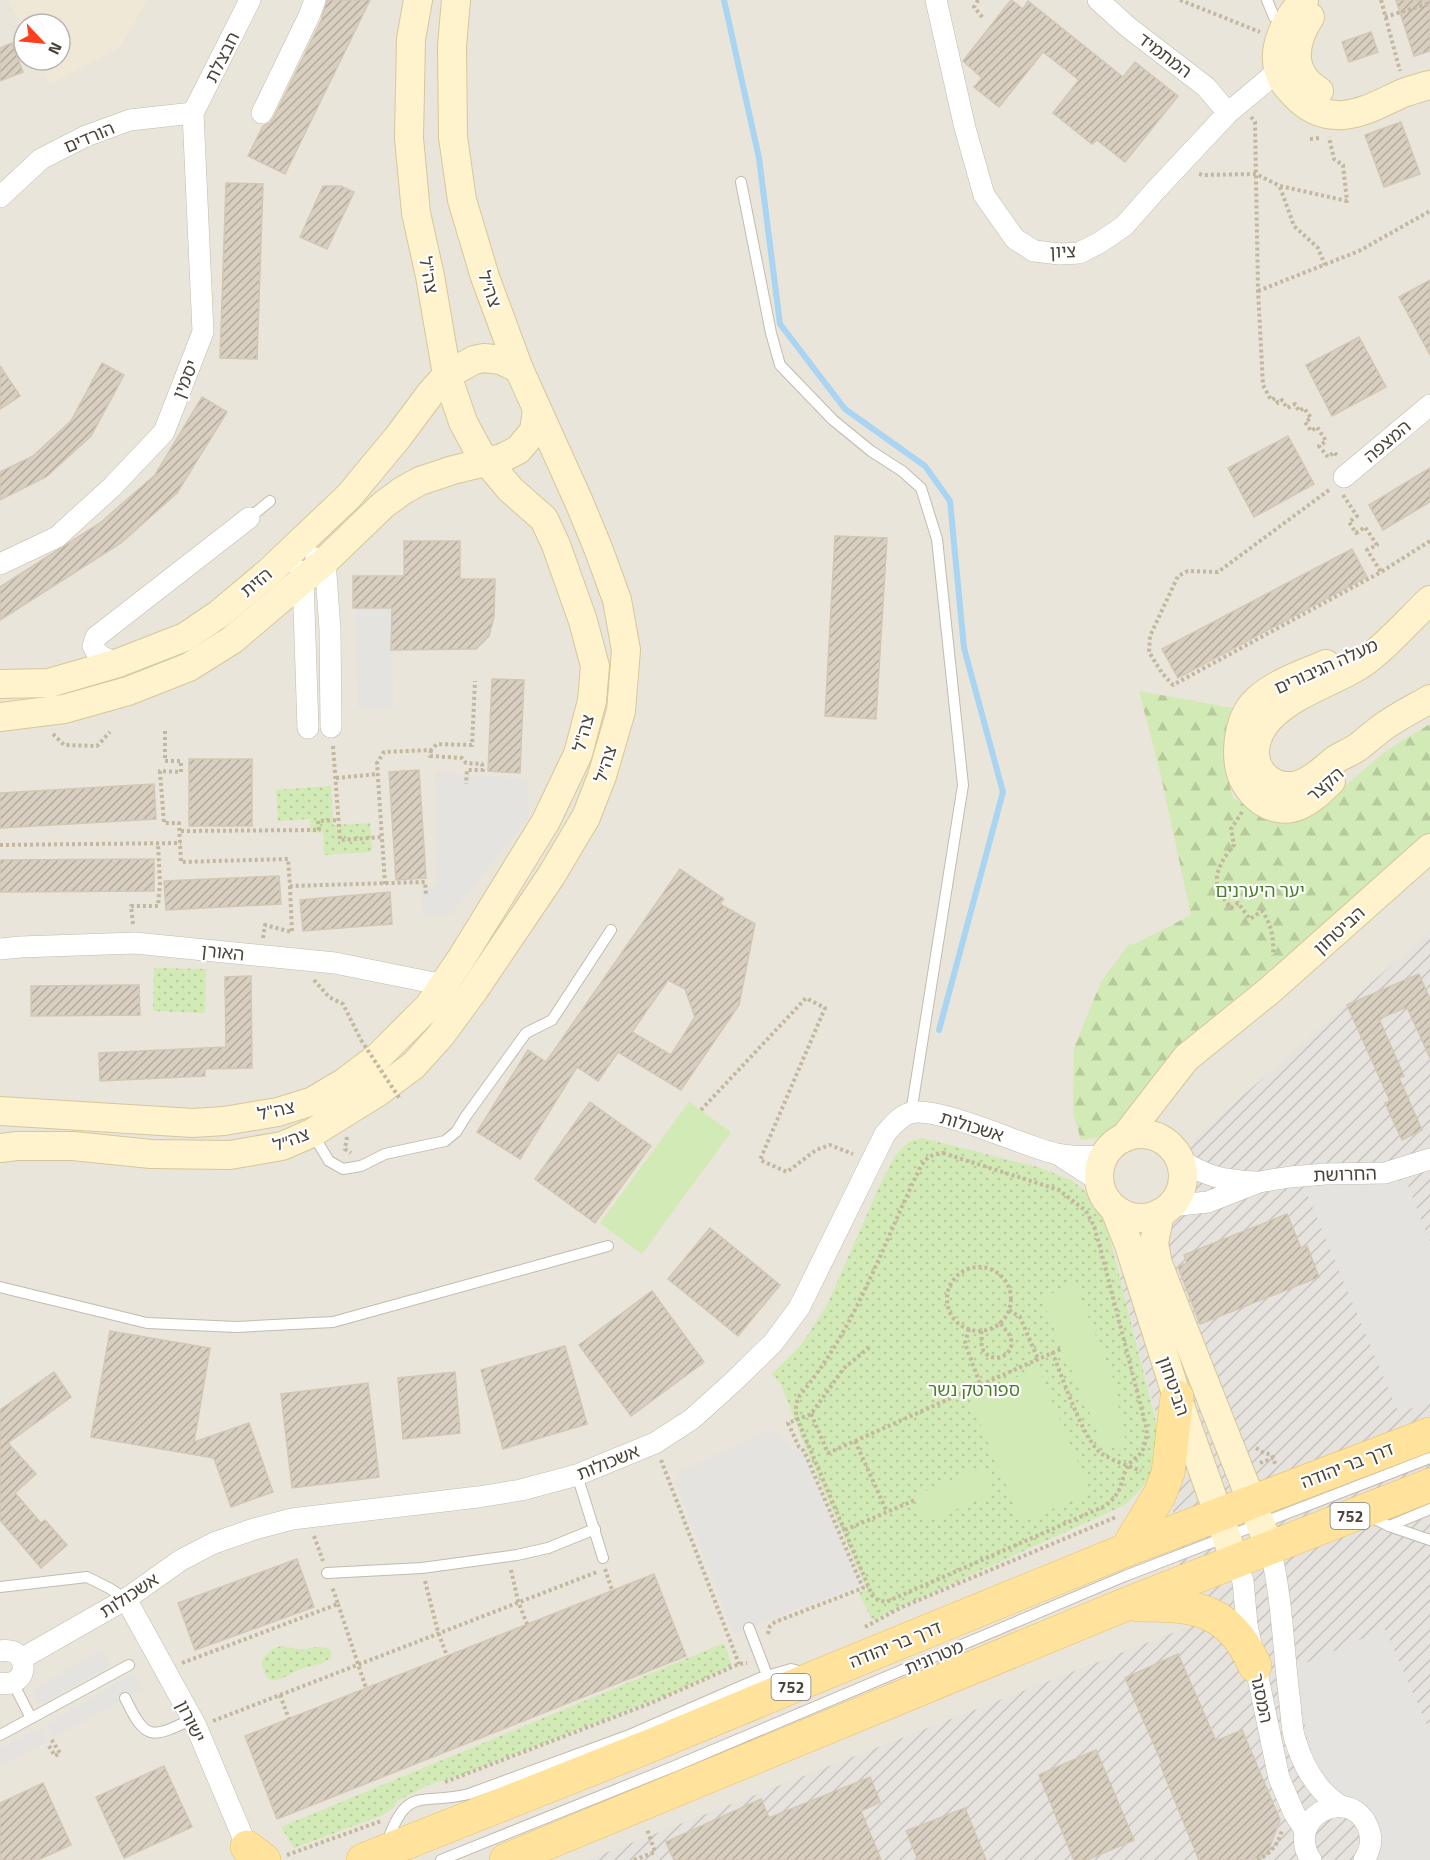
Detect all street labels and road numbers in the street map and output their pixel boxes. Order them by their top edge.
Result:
street label: המתמיד [1132,26,1198,84]
street label: חבצלת [198,27,246,87]
street label: הורדים [59,114,119,160]
street label: ציון [1049,237,1077,265]
street label: צה"ל [412,254,446,296]
street label: צה״ל [471,267,509,311]
street label: יסמין [165,355,205,403]
street label: המצפה [1357,413,1417,469]
street label: הזית [234,561,278,603]
street label: מעלה הגיבורים [1270,631,1382,701]
street label: צה"ל [565,711,601,755]
street label: צה״ל [586,742,624,786]
street label: הקצר [1300,760,1350,808]
street label: הביטחון [1307,899,1371,961]
street label: האורן [200,936,246,968]
street label: צה"ל [255,1093,297,1127]
street label: אשכולות [937,1104,1007,1148]
street label: צה״ל [269,1120,313,1158]
street label: החרושת [1313,1159,1377,1189]
street label: הביטחון [1151,1353,1197,1419]
street label: דרך בר יהודה [1297,1435,1398,1495]
street label: אשכולות [573,1437,643,1487]
road number: 752 [1330,1503,1370,1529]
street label: אשכולות [94,1566,164,1624]
street label: דרך בר יהודה [845,1613,946,1675]
street label: מטרונית [900,1632,968,1681]
street label: המסגר [1244,1670,1280,1726]
road number: 752 [772,1674,810,1700]
street label: ישורון [169,1695,213,1747]

